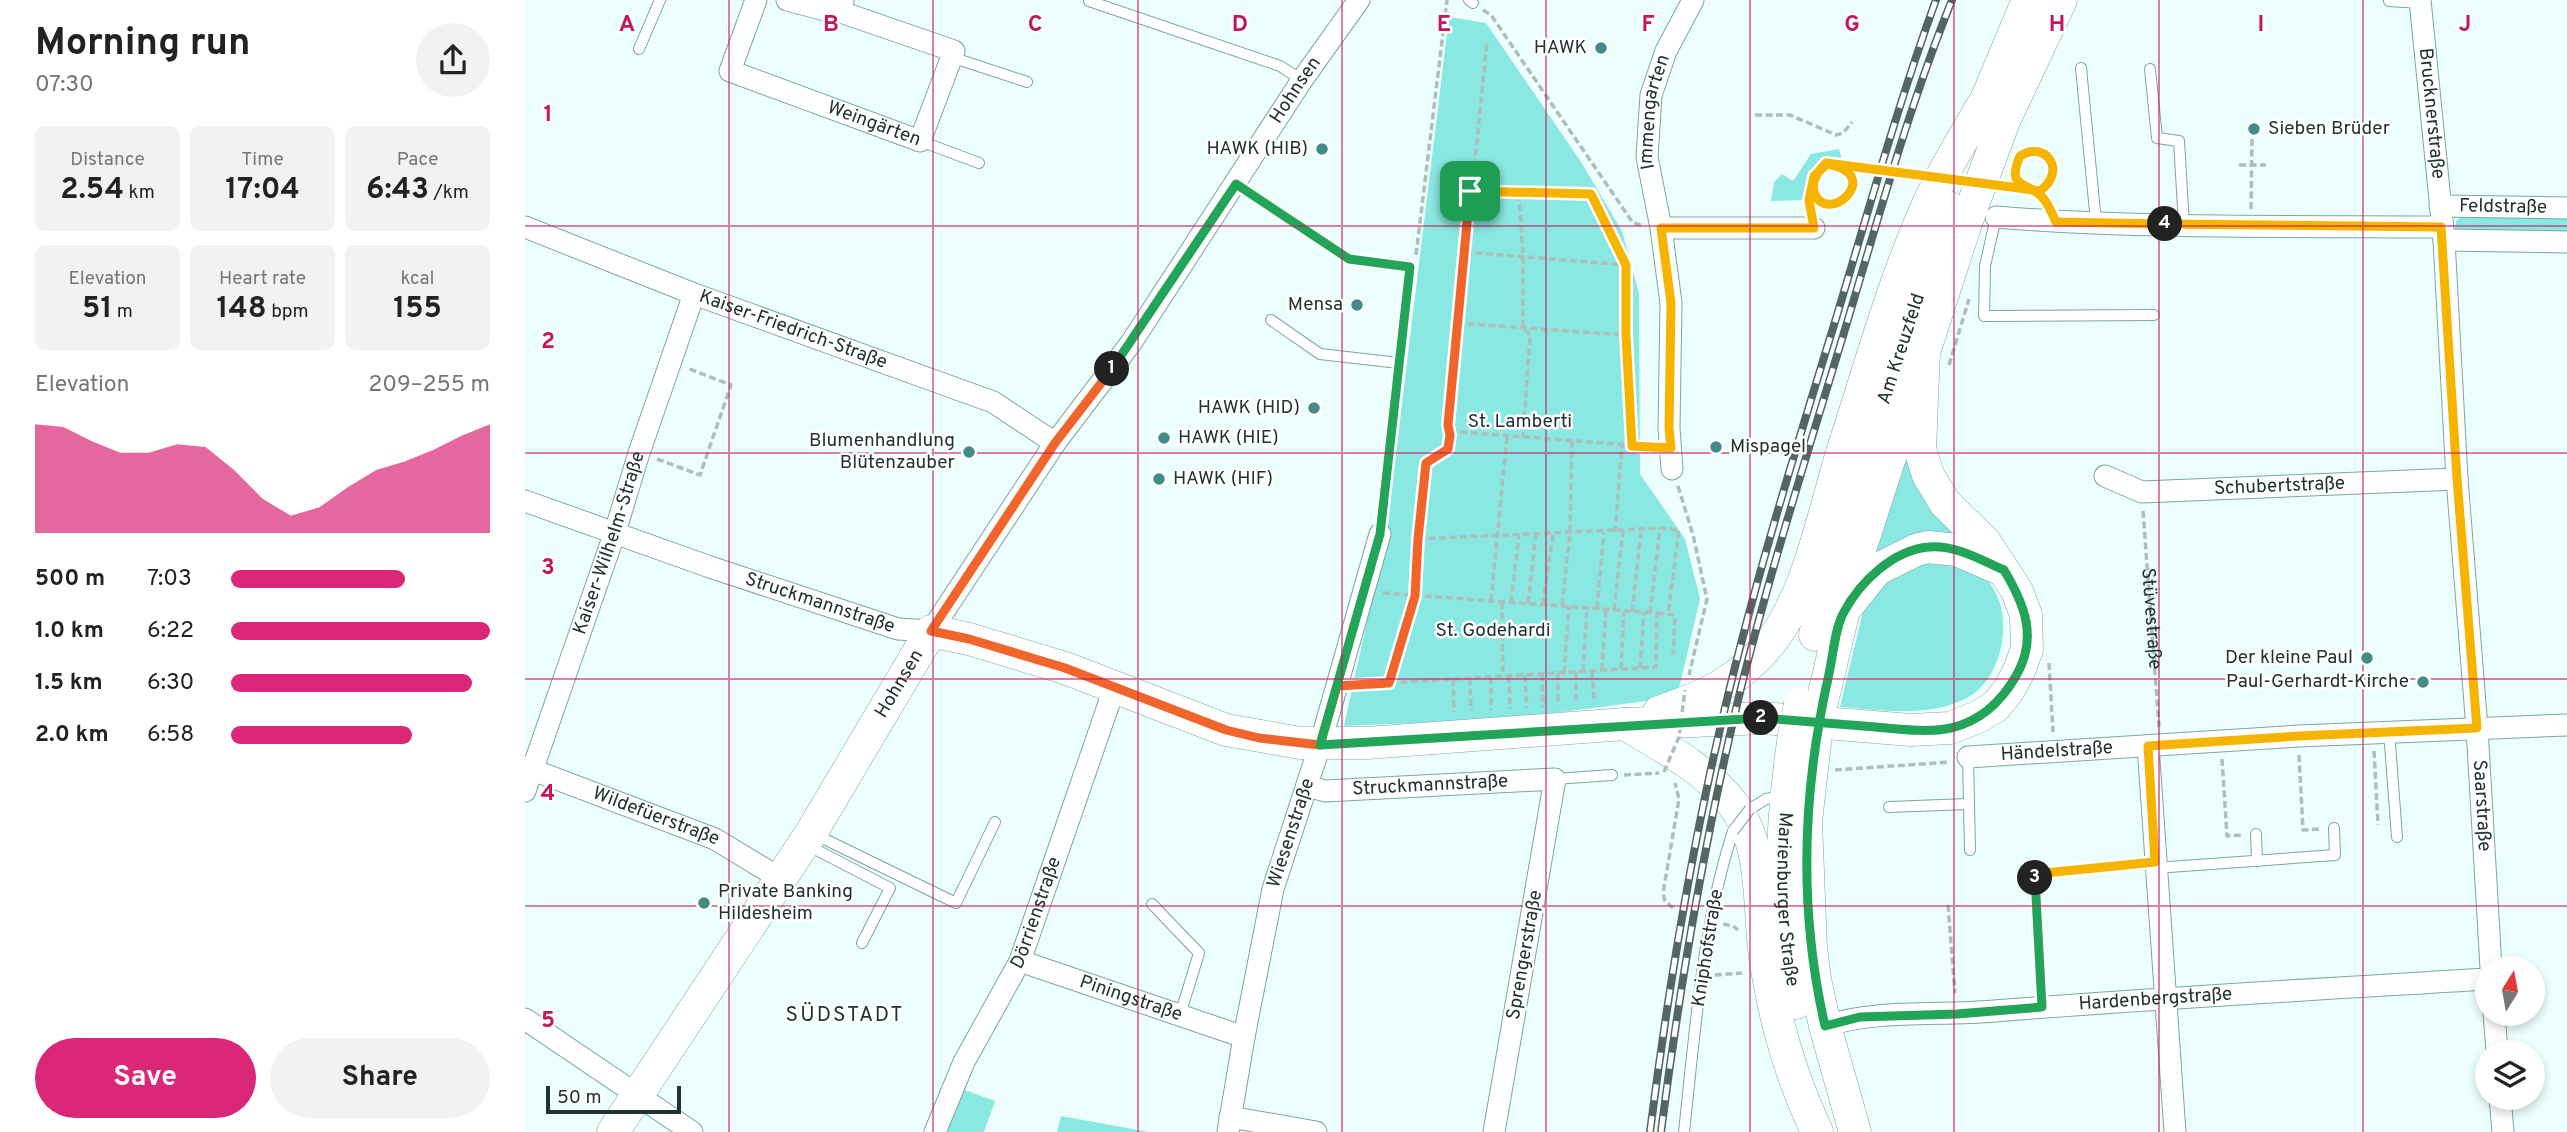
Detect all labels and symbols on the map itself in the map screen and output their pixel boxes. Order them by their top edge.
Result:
text: A [619,11,635,40]
text: B [823,11,839,40]
text: C [1028,11,1042,40]
text: D [1232,11,1248,40]
text: E [1437,11,1451,40]
text: F [1641,11,1655,40]
text: G [1844,11,1860,40]
text: H [2049,11,2065,40]
text: I [2258,11,2264,40]
text: J [2459,11,2471,40]
place label: HAWK [1534,36,1587,60]
marker: HAWK [1593,40,1609,56]
street label: Brucknerstraße [2413,47,2450,180]
street label: Immengarten [1635,51,1676,171]
street label: Hohnsen [1265,52,1327,128]
street label: Weingärten [824,96,924,152]
text: 1 [543,101,553,130]
place label: Sieben Brüder [2268,117,2391,141]
marker: Sieben Brüder [2246,121,2262,137]
place label: HAWK (HIB) [1206,137,1308,161]
marker: HAWK (HIB) [1314,141,1330,157]
pin [1440,161,1500,221]
street label: Feldstraße [2459,194,2547,220]
pin: 4 [2147,206,2183,242]
street label: Kaiser-Friedrich-Straße [696,285,890,375]
street label: Am Kreuzfeld [1872,291,1931,408]
place label: Mensa [1288,293,1343,317]
marker: Mensa [1349,297,1365,313]
text: 2 [541,328,555,357]
pin: 1 [1095,352,1129,386]
place label: HAWK (HID) [1198,396,1300,420]
marker: HAWK (HID) [1306,400,1322,416]
park label: St. Lamberti [1468,410,1572,434]
place label: HAWK (HIE) [1178,426,1279,450]
place label: Blumenhandlung Blütenzauber [809,429,956,475]
marker: HAWK (HIE) [1156,430,1172,446]
place label: Mispagel [1730,435,1806,459]
marker: Mispagel [1708,439,1724,455]
marker: Blumenhandlung Blütenzauber [961,444,977,460]
street label: Kaiser-Wilhelm-Straße [568,449,651,638]
place label: HAWK (HIF) [1173,467,1273,491]
marker: HAWK (HIF) [1151,471,1167,487]
street label: Schubertstraße [2214,472,2346,501]
text: 3 [541,554,555,583]
street label: Struckmannstraße [742,567,898,639]
street label: Stüvestraße [2135,567,2167,670]
park label: St. Godehardi [1435,619,1551,643]
street label: Hohnsen [870,645,929,723]
place label: Der kleine Paul [2225,646,2353,670]
marker: Der kleine Paul [2359,650,2375,666]
place label: Paul-Gerhardt-Kirche [2226,670,2409,694]
marker: Paul-Gerhardt-Kirche [2415,674,2431,690]
pin: 2 [1743,700,1779,736]
street label: Händelstraße [2000,736,2114,767]
street label: Saarstraße [2467,759,2496,852]
street label: Struckmannstraße [1352,769,1509,802]
street label: Wiesenstraße [1262,775,1320,891]
text: 4 [541,780,555,809]
street label: Wildefüerstraße [589,782,723,852]
street label: Marienburger Straße [1770,811,1804,989]
street label: Dörrienstraße [1006,854,1067,974]
pin: 3 [2017,860,2053,896]
place label: Private Banking Hildesheim [718,880,853,926]
street label: Kniphofstraße [1687,887,1729,1009]
street label: Sprengerstraße [1502,888,1548,1022]
marker: Private Banking Hildesheim [696,895,712,911]
north arrow [2475,956,2545,1026]
street label: Piningstraße [1076,970,1185,1027]
street label: Hardenbergstraße [2078,982,2233,1017]
district label: SÜDSTADT [786,1002,904,1029]
text: 5 [541,1007,555,1036]
scale bar [546,1083,681,1115]

